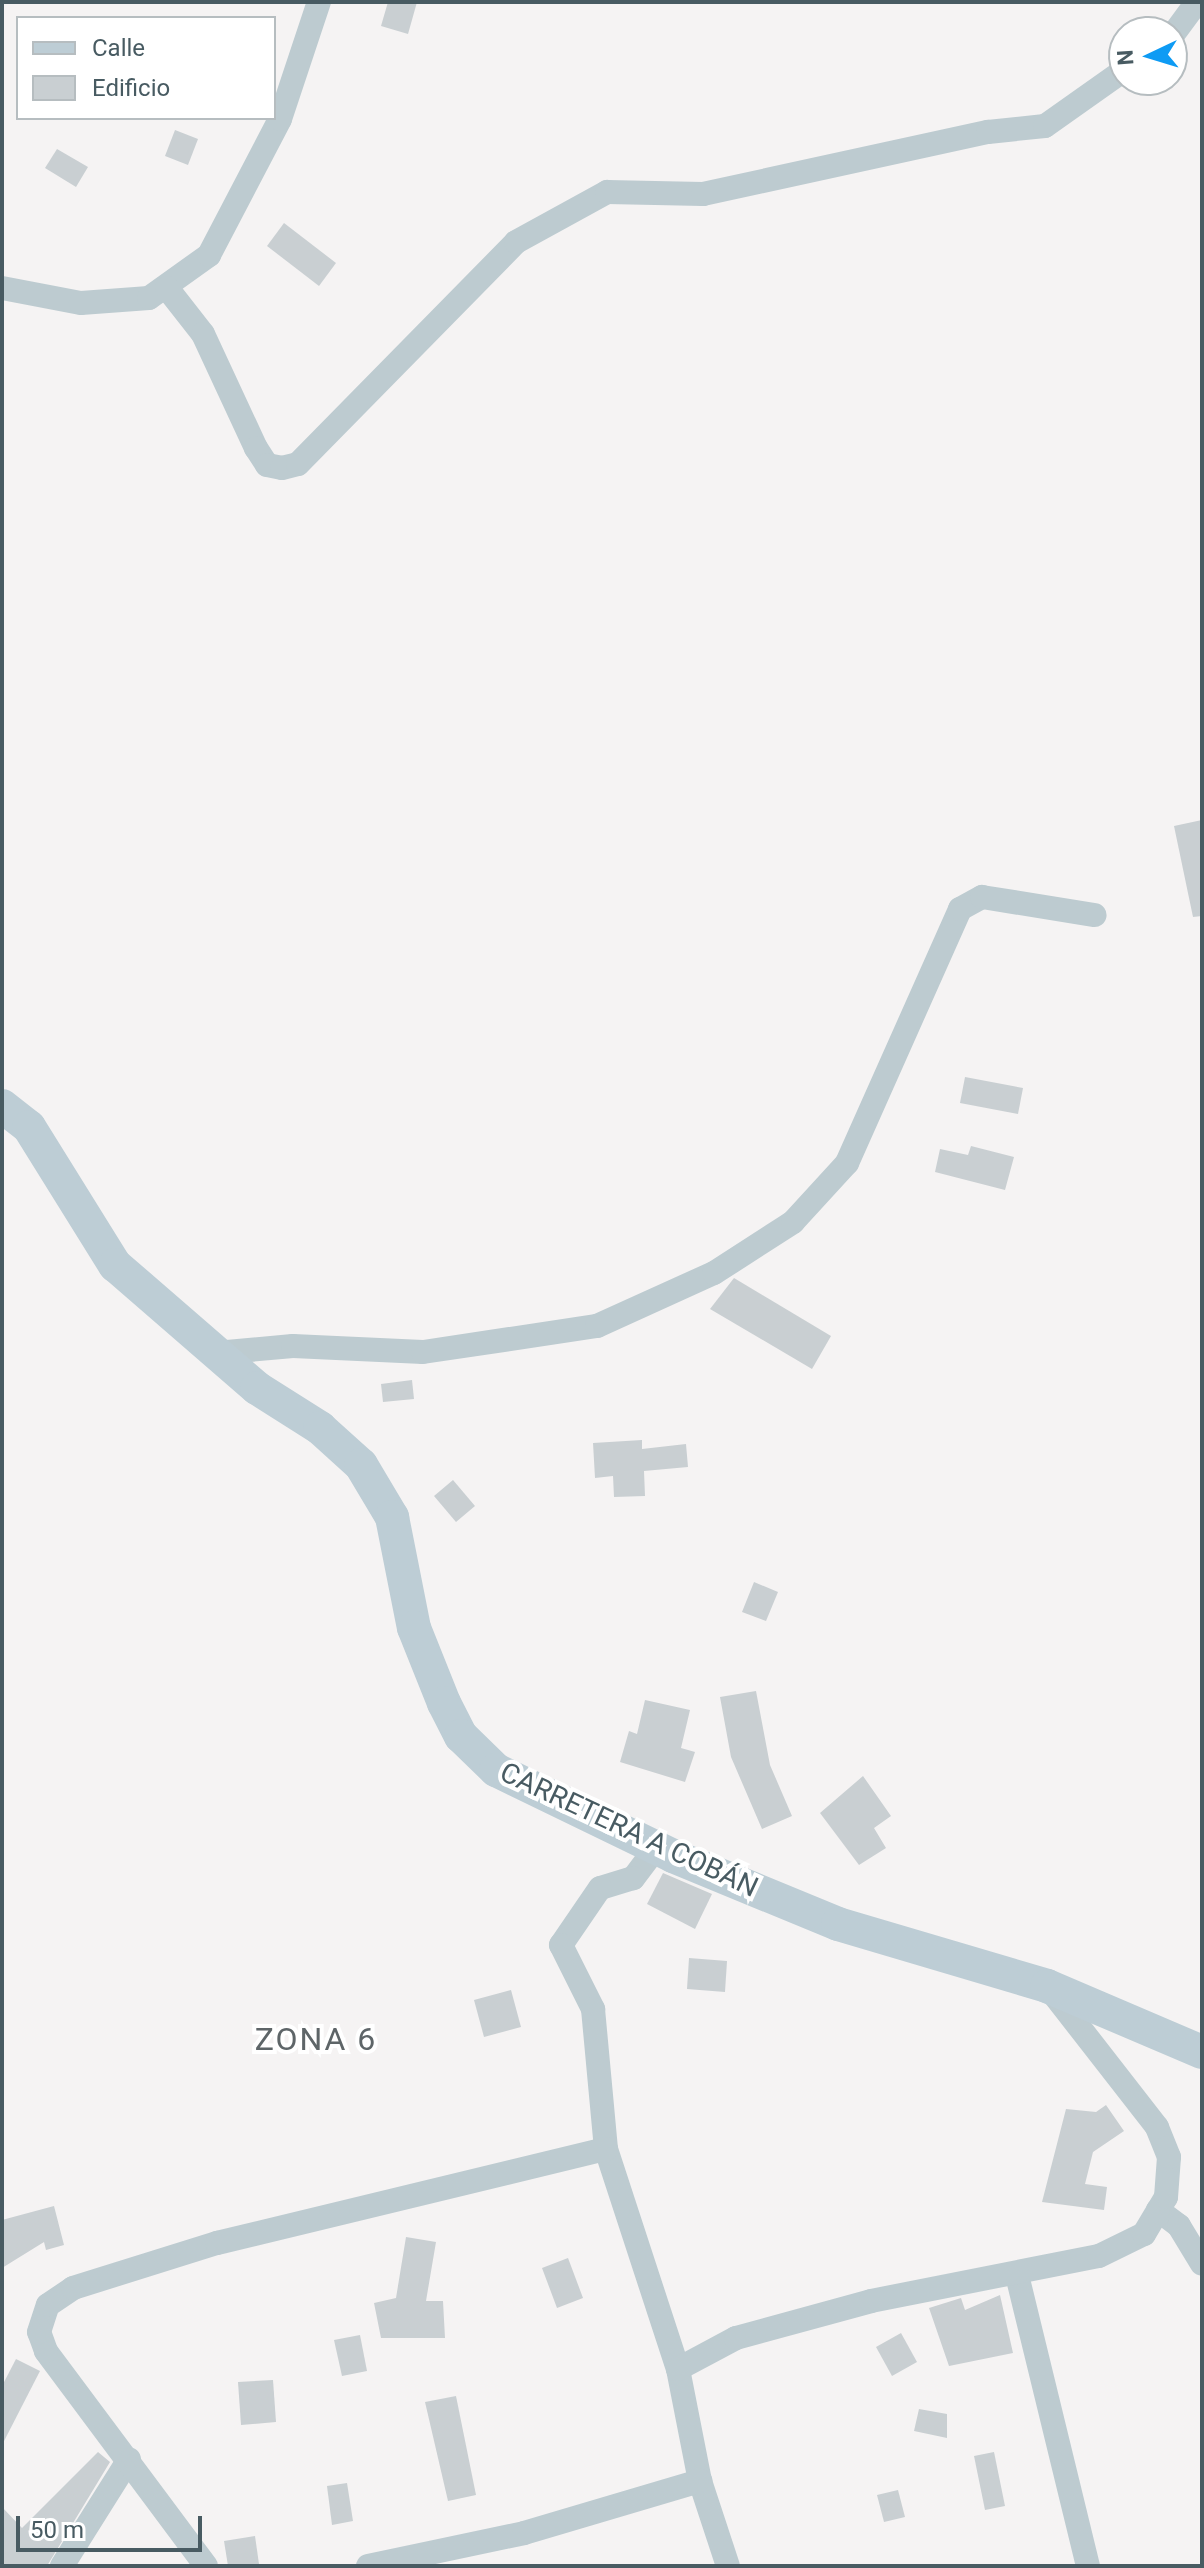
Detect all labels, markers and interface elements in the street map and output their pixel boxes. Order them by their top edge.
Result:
legend [16,16,276,120]
north arrow [1108,16,1188,96]
text: Calle [92,34,145,62]
text: N [1113,49,1139,66]
text: Edificio [92,74,170,102]
street label: CARRETERA A COBÁN [495,1755,763,1905]
district label: ZONA 6 [255,2020,377,2058]
scale bar [20,2500,206,2550]
text: 50 m [30,2516,84,2544]

